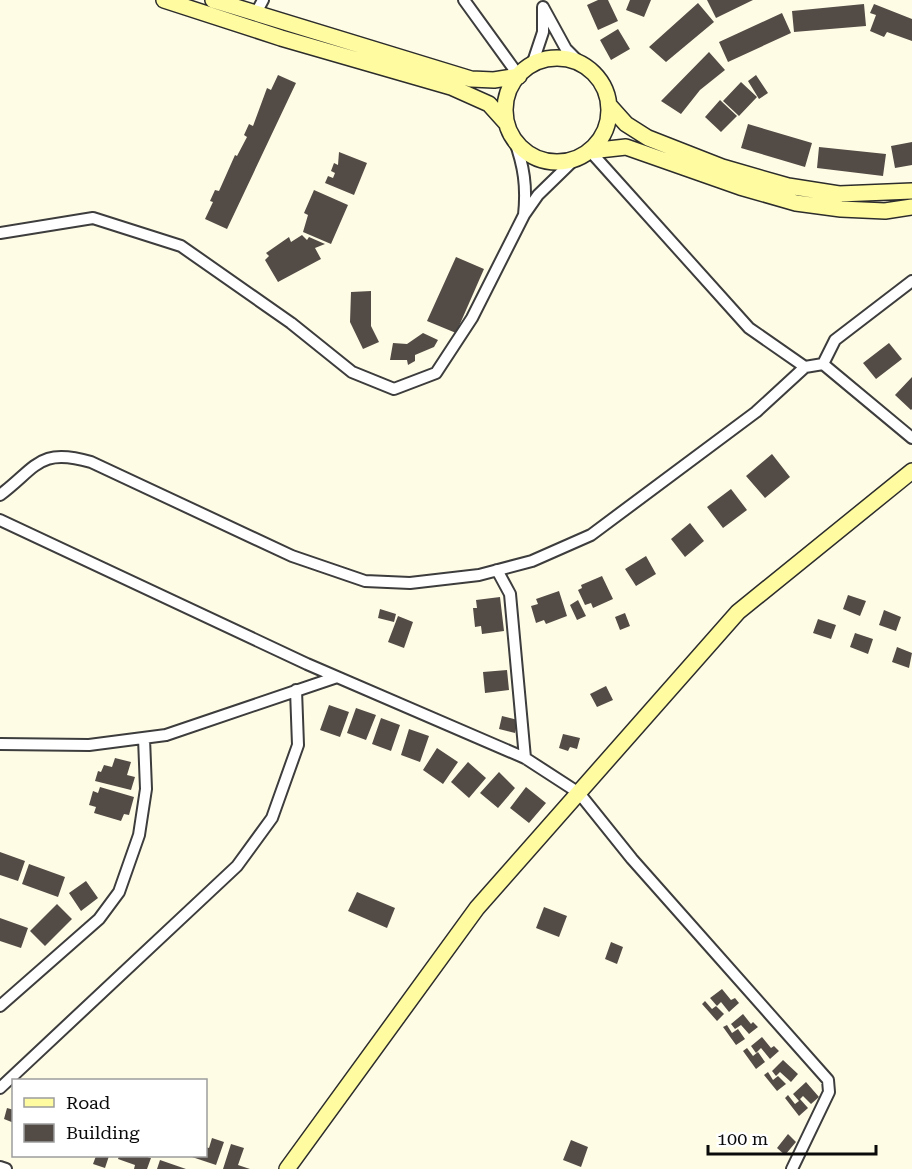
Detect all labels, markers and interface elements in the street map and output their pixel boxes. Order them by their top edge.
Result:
legend [12,1079,207,1157]
text: Road [66,1092,111,1113]
scale bar [708,1118,876,1156]
text: Building [66,1122,140,1143]
text: 100 m [717,1128,768,1149]

